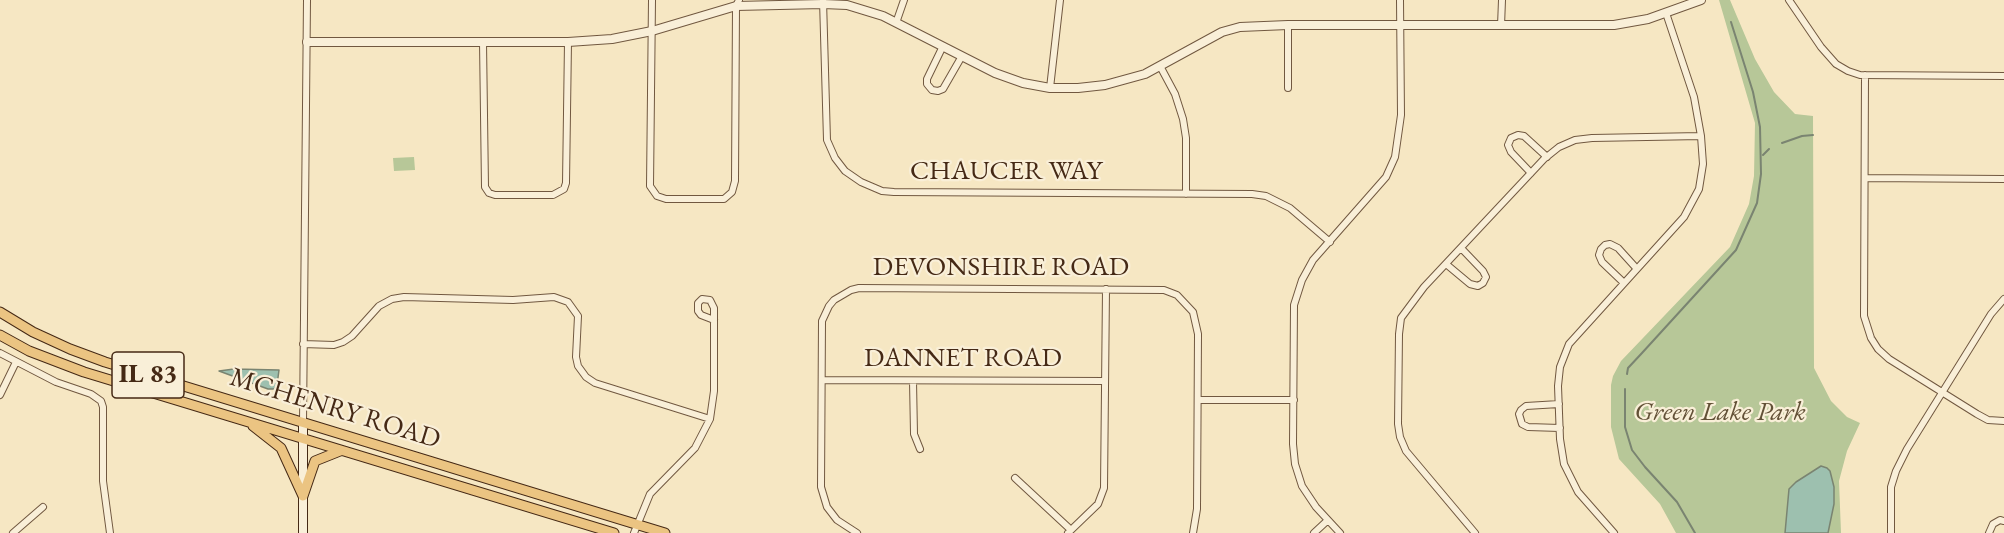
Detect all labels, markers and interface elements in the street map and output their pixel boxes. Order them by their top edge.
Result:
street label: CHAUCER WAY [910,156,1102,188]
street label: DEVONSHIRE ROAD [873,252,1129,284]
street label: DANNET ROAD [864,343,1062,375]
road number: IL 83 [112,352,184,398]
street label: MCHENRY ROAD [226,362,444,456]
park label: Green Lake Park [1634,397,1806,429]

